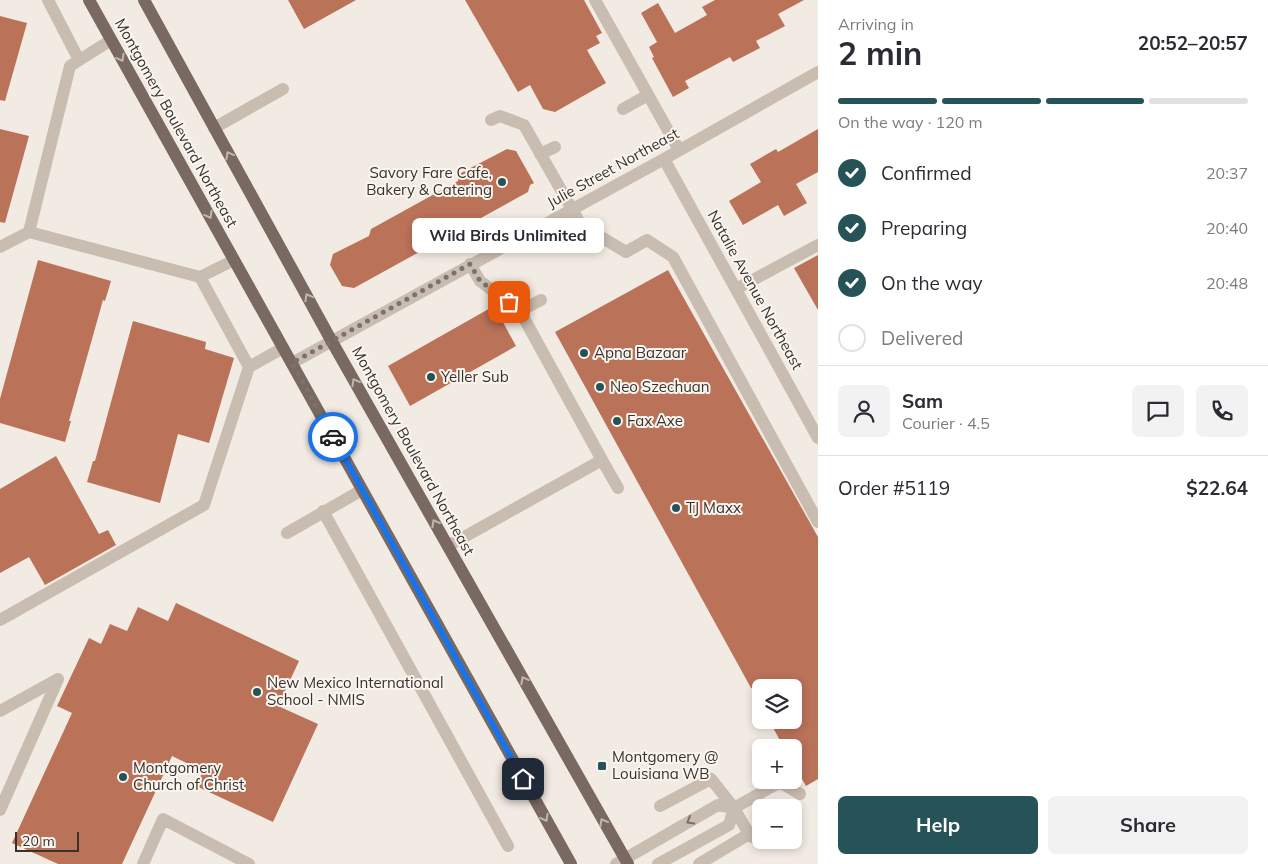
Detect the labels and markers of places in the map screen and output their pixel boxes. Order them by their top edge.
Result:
place label: Savory Fare Cafe, Bakery & Catering [366,163,492,199]
marker: Savory Fare Cafe, Bakery & Catering [496,176,508,188]
callout: Wild Birds Unlimited [413,217,605,252]
pin [488,281,530,323]
place label: Apna Bazaar [594,343,687,362]
marker: Apna Bazaar [578,347,590,359]
place label: Yeller Sub [440,367,509,386]
marker: Yeller Sub [425,371,437,383]
place label: Neo Szechuan [610,377,710,396]
marker: Neo Szechuan [594,381,606,393]
place label: Fax Axe [627,411,683,430]
marker: Fax Axe [611,415,623,427]
place label: TJ Maxx [686,498,741,517]
marker: TJ Maxx [670,502,682,514]
place label: New Mexico International School - NMIS [267,673,444,709]
marker: New Mexico International School - NMIS [251,686,263,698]
place label: Montgomery @ Louisiana WB [612,747,719,783]
place label: Montgomery Church of Christ [133,758,244,794]
pin [502,758,544,800]
marker: Montgomery @ Louisiana WB [596,760,608,772]
marker: Montgomery Church of Christ [117,771,129,783]

